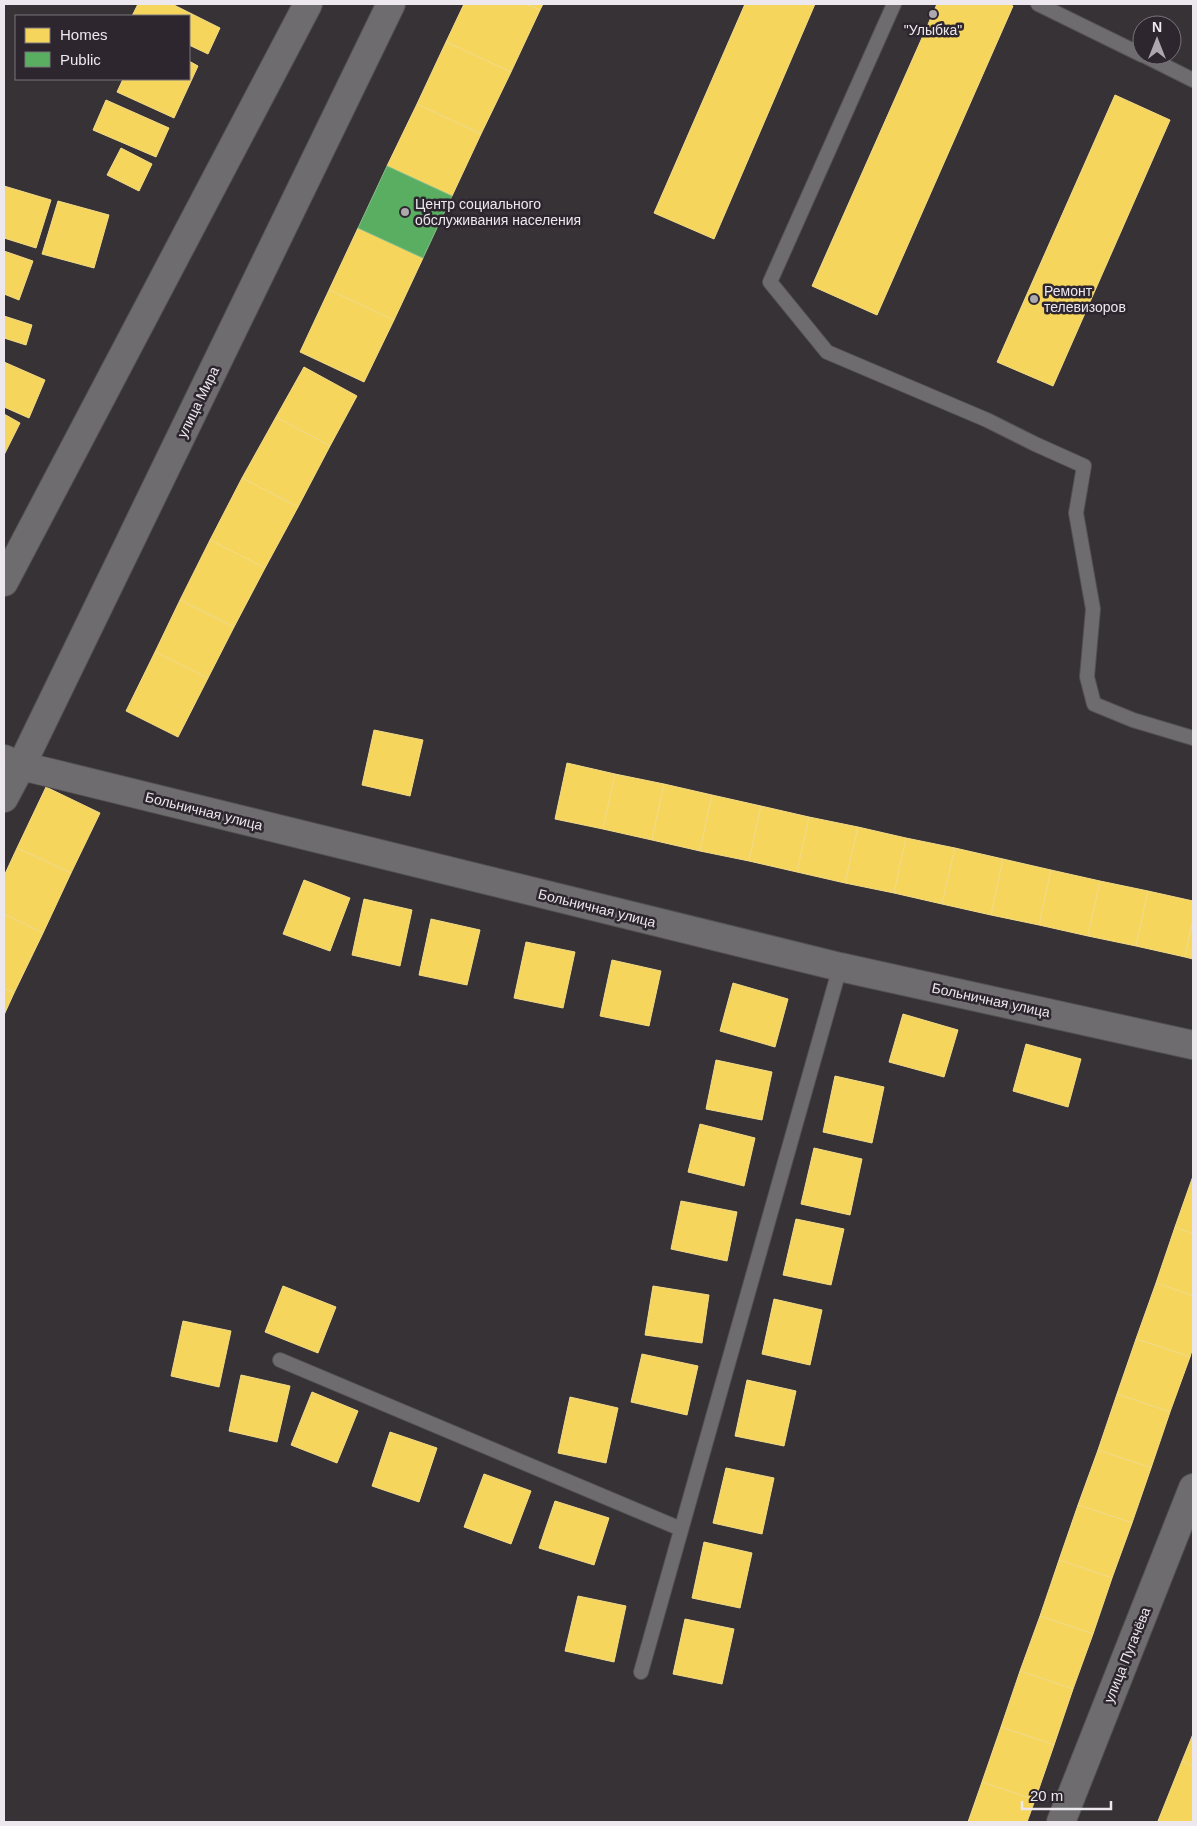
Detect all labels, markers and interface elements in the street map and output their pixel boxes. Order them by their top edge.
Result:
marker: "Улыбка" [927,8,939,20]
legend [15,15,190,80]
north arrow [1132,15,1182,65]
text: N [1152,19,1162,35]
place label: "Улыбка" [904,22,962,38]
text: Homes [60,26,108,43]
text: Public [60,51,101,68]
place label: Центр социального обслуживания населения [415,196,581,228]
marker: Центр социального обслуживания населения [399,206,411,218]
place label: Ремонт телевизоров [1044,283,1126,315]
marker: Ремонт телевизоров [1028,293,1040,305]
street label: улица Мира [174,364,222,440]
street label: Больничная улица [144,789,265,833]
street label: Больничная улица [537,886,658,930]
street label: Больничная улица [930,980,1052,1020]
street label: улица Пугачёва [1101,1605,1154,1705]
scale bar [1022,1778,1111,1810]
text: 20 m [1030,1787,1063,1804]

